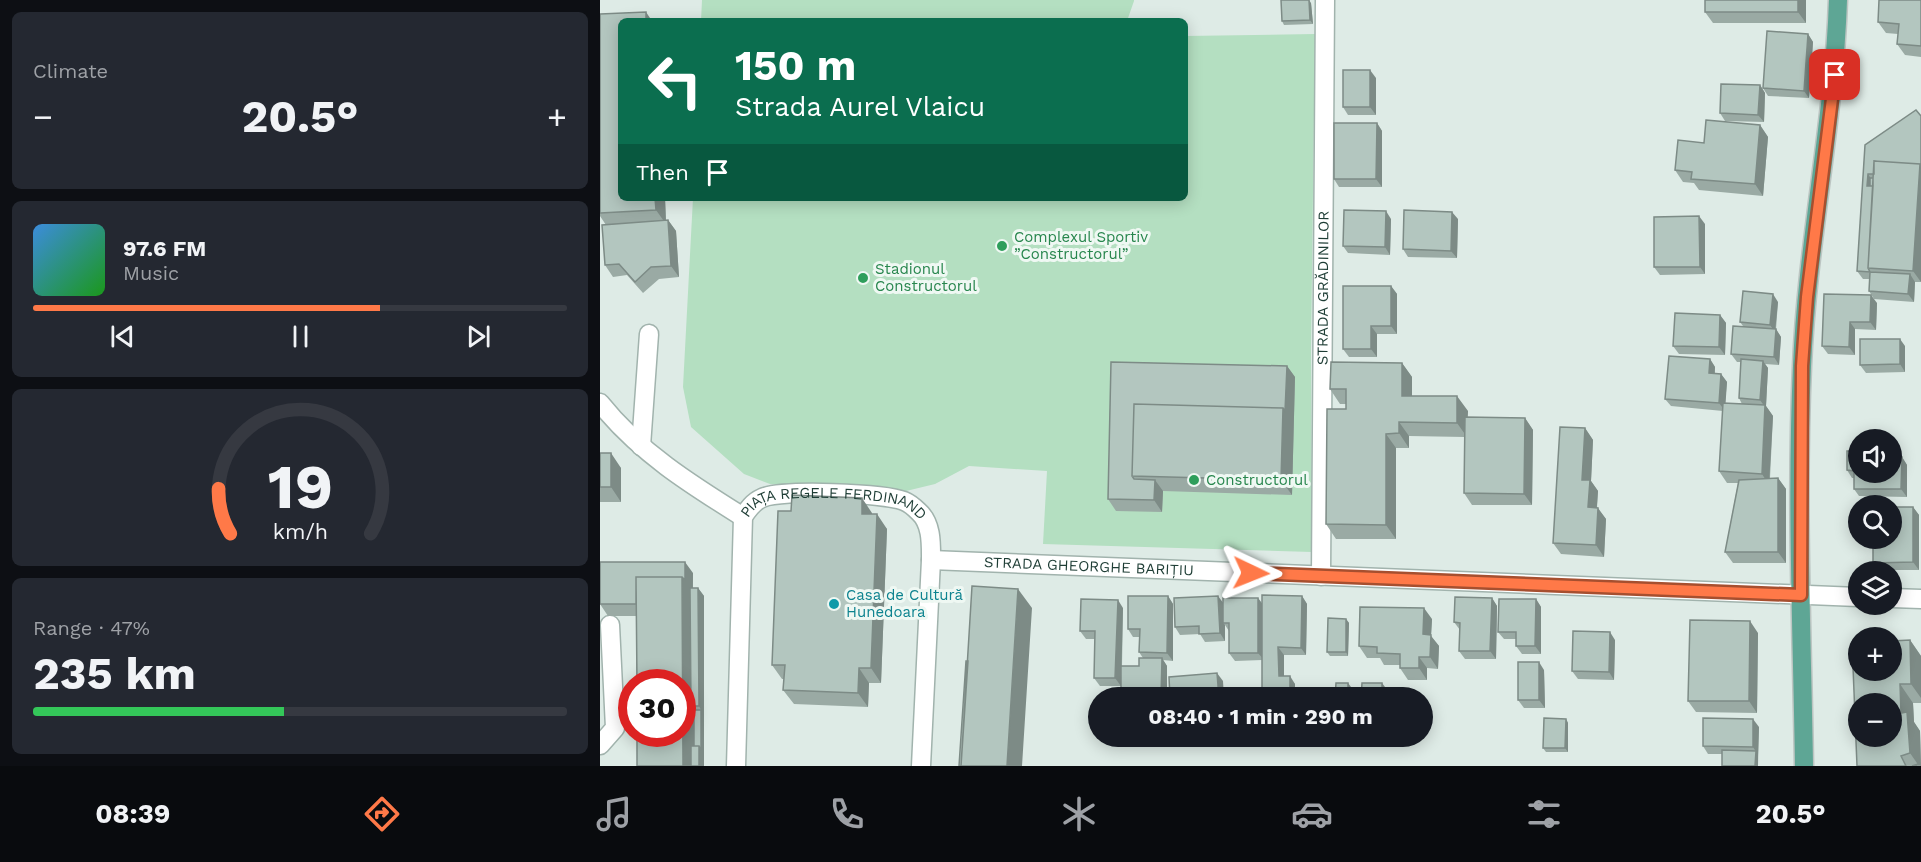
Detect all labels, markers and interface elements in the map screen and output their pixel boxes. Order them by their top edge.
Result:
text: 150 m [735,41,856,90]
icon: left [636,42,714,120]
pin [1809,49,1860,100]
icon: arrive [1818,58,1851,91]
text: Climate [33,59,108,83]
text: 20.5° [242,90,358,143]
text: Strada Aurel Vlaicu [735,91,985,123]
text: − [33,97,53,136]
text: + [547,97,567,136]
icon: arrive [701,156,734,189]
text: Then [636,160,689,185]
street label: STRADA GRĂDINILOR [1313,211,1333,365]
place label: Complexul Sportiv ”Constructorul” [1014,228,1148,263]
text: 97.6 FM [123,236,206,261]
marker: Complexul Sportiv ”Constructorul” [995,239,1009,253]
place label: Stadionul Constructorul [875,260,977,295]
text: Music [123,261,179,285]
marker: Stadionul Constructorul [856,271,870,285]
icon: previous [106,320,139,353]
icon: pause [284,320,317,353]
icon: next [462,320,495,353]
map controls [1848,429,1902,747]
button: sound [1848,429,1902,483]
text: 19 [267,450,333,523]
place label: Constructorul [1206,471,1308,489]
marker: Constructorul [1187,473,1201,487]
text: PIAȚA REGELE FERDINAND [736,484,930,523]
button: search [1848,495,1902,549]
street label: PIAȚA REGELE FERDINAND [738,514,932,532]
text: km/h [272,520,328,545]
position arrow [1219,541,1283,605]
street label: STRADA GHEORGHE BARIȚIU [984,553,1194,579]
button: layers [1848,561,1902,615]
place label: Casa de Cultură Hunedoara [846,586,963,621]
marker: Casa de Cultură Hunedoara [827,597,841,611]
text: Range · 47% [33,616,150,640]
button: + [1848,627,1902,681]
text: 235 km [33,647,196,700]
speed limit sign: 30 [618,669,696,747]
button: − [1848,693,1902,747]
text: 08:40 · 1 min · 290 m [1148,704,1373,729]
icon: directions [361,793,403,835]
icon: music [593,793,635,835]
icon: phone [826,793,868,835]
icon: climate [1058,793,1100,835]
icon: car [1291,793,1333,835]
icon: filters [1523,793,1565,835]
text: 08:39 [95,798,170,830]
text: 20.5° [1756,798,1826,830]

